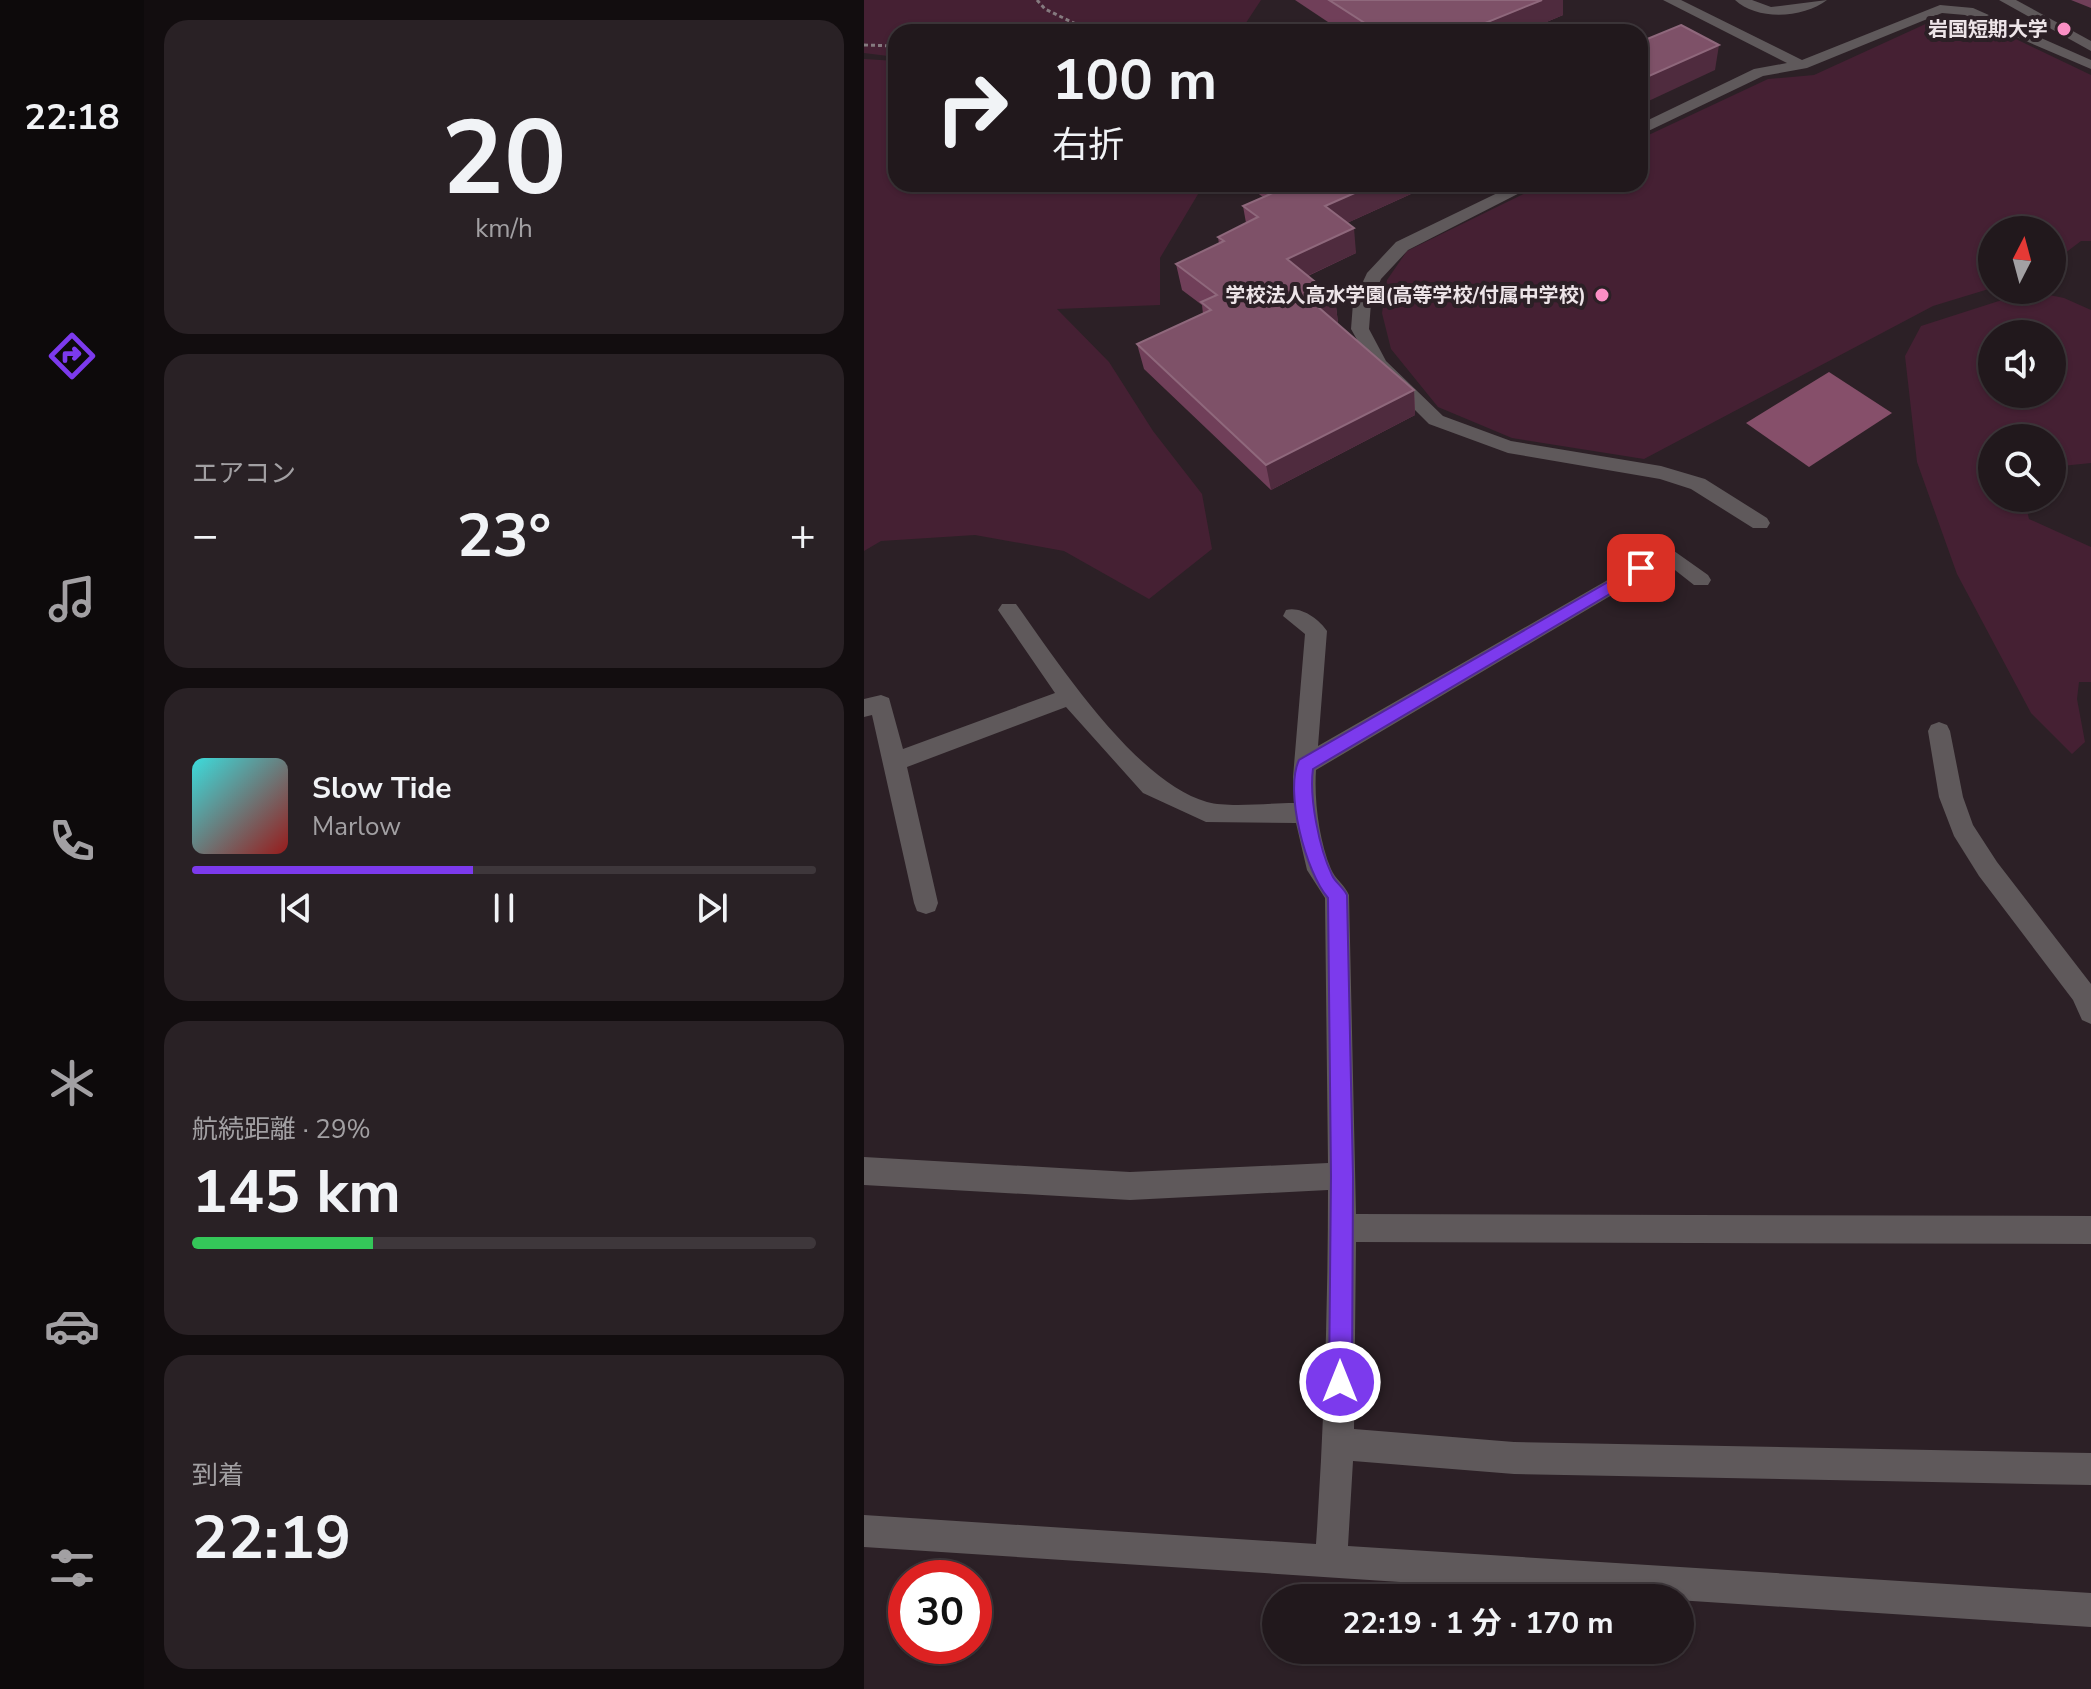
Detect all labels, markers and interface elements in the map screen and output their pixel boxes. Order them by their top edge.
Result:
place label: 岩国短期大学 [1928,16,2048,43]
marker: 岩国短期大学 [2055,20,2073,38]
text: 100 m [1052,42,1217,119]
icon: right [920,56,1024,160]
text: 20 [442,88,566,230]
text: 22:18 [24,93,120,142]
text: 右折 [1052,121,1124,170]
text: km/h [475,211,533,246]
north arrow [1978,216,2066,304]
map controls [1978,216,2066,512]
place label: 学校法人高水学園(高等学校/付属中学校) [1225,282,1586,309]
marker: 学校法人高水学園(高等学校/付属中学校) [1593,286,1611,304]
button: sound [1978,320,2066,408]
icon: directions [44,328,100,384]
button: search [1978,424,2066,512]
text: エアコン [192,456,296,491]
text: 23° [457,495,551,577]
text: − [192,506,218,566]
text: + [790,506,816,566]
pin [1607,534,1675,602]
icon: arrive [1619,546,1663,590]
icon: music [44,571,100,627]
text: Slow Tide [312,768,452,809]
text: Marlow [312,809,401,844]
icon: phone [44,813,100,869]
icon: previous [274,886,318,930]
icon: pause [482,886,526,930]
icon: next [690,886,734,930]
icon: climate [44,1055,100,1111]
text: 航続距離 · 29% [192,1112,371,1147]
text: 145 km [192,1151,401,1233]
icon: car [44,1298,100,1354]
position arrow [1298,1340,1382,1424]
text: 到着 [192,1458,244,1493]
text: 22:19 [192,1497,351,1579]
icon: filters [44,1540,100,1596]
speed limit sign: 30 [888,1560,992,1664]
text: 22:19 · 1 分 · 170 m [1342,1603,1614,1644]

